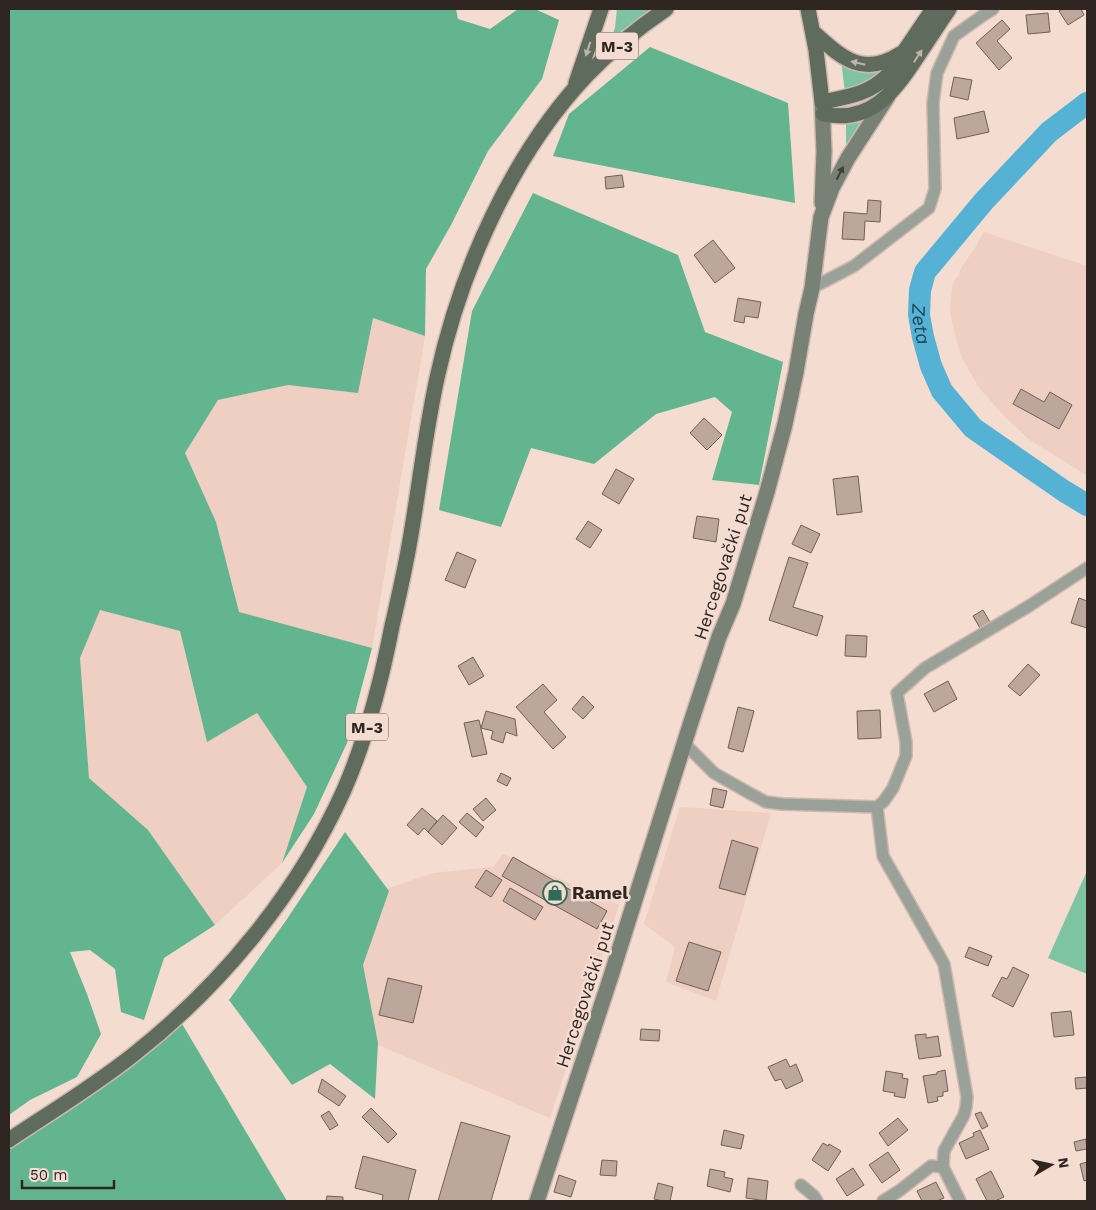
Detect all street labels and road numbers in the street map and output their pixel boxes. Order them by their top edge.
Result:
road number: M-3 [596,32,638,59]
street label: Hercegovački put [689,491,756,642]
road number: M-3 [346,714,388,740]
street label: Hercegovački put [551,919,618,1070]

